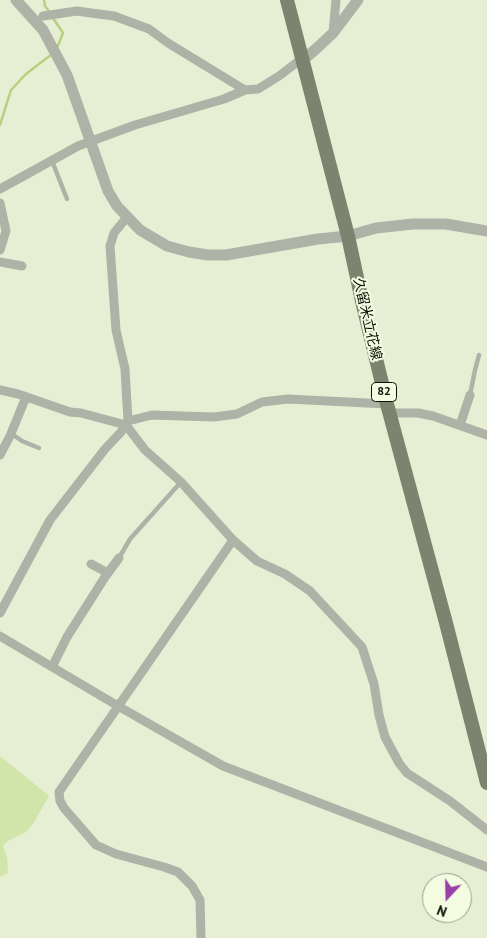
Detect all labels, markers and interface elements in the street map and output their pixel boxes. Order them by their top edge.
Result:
street label: 久留米立花線 [349,276,385,362]
road number: 82 [372,382,396,402]
north arrow [422,873,472,923]
text: N [434,901,450,921]

